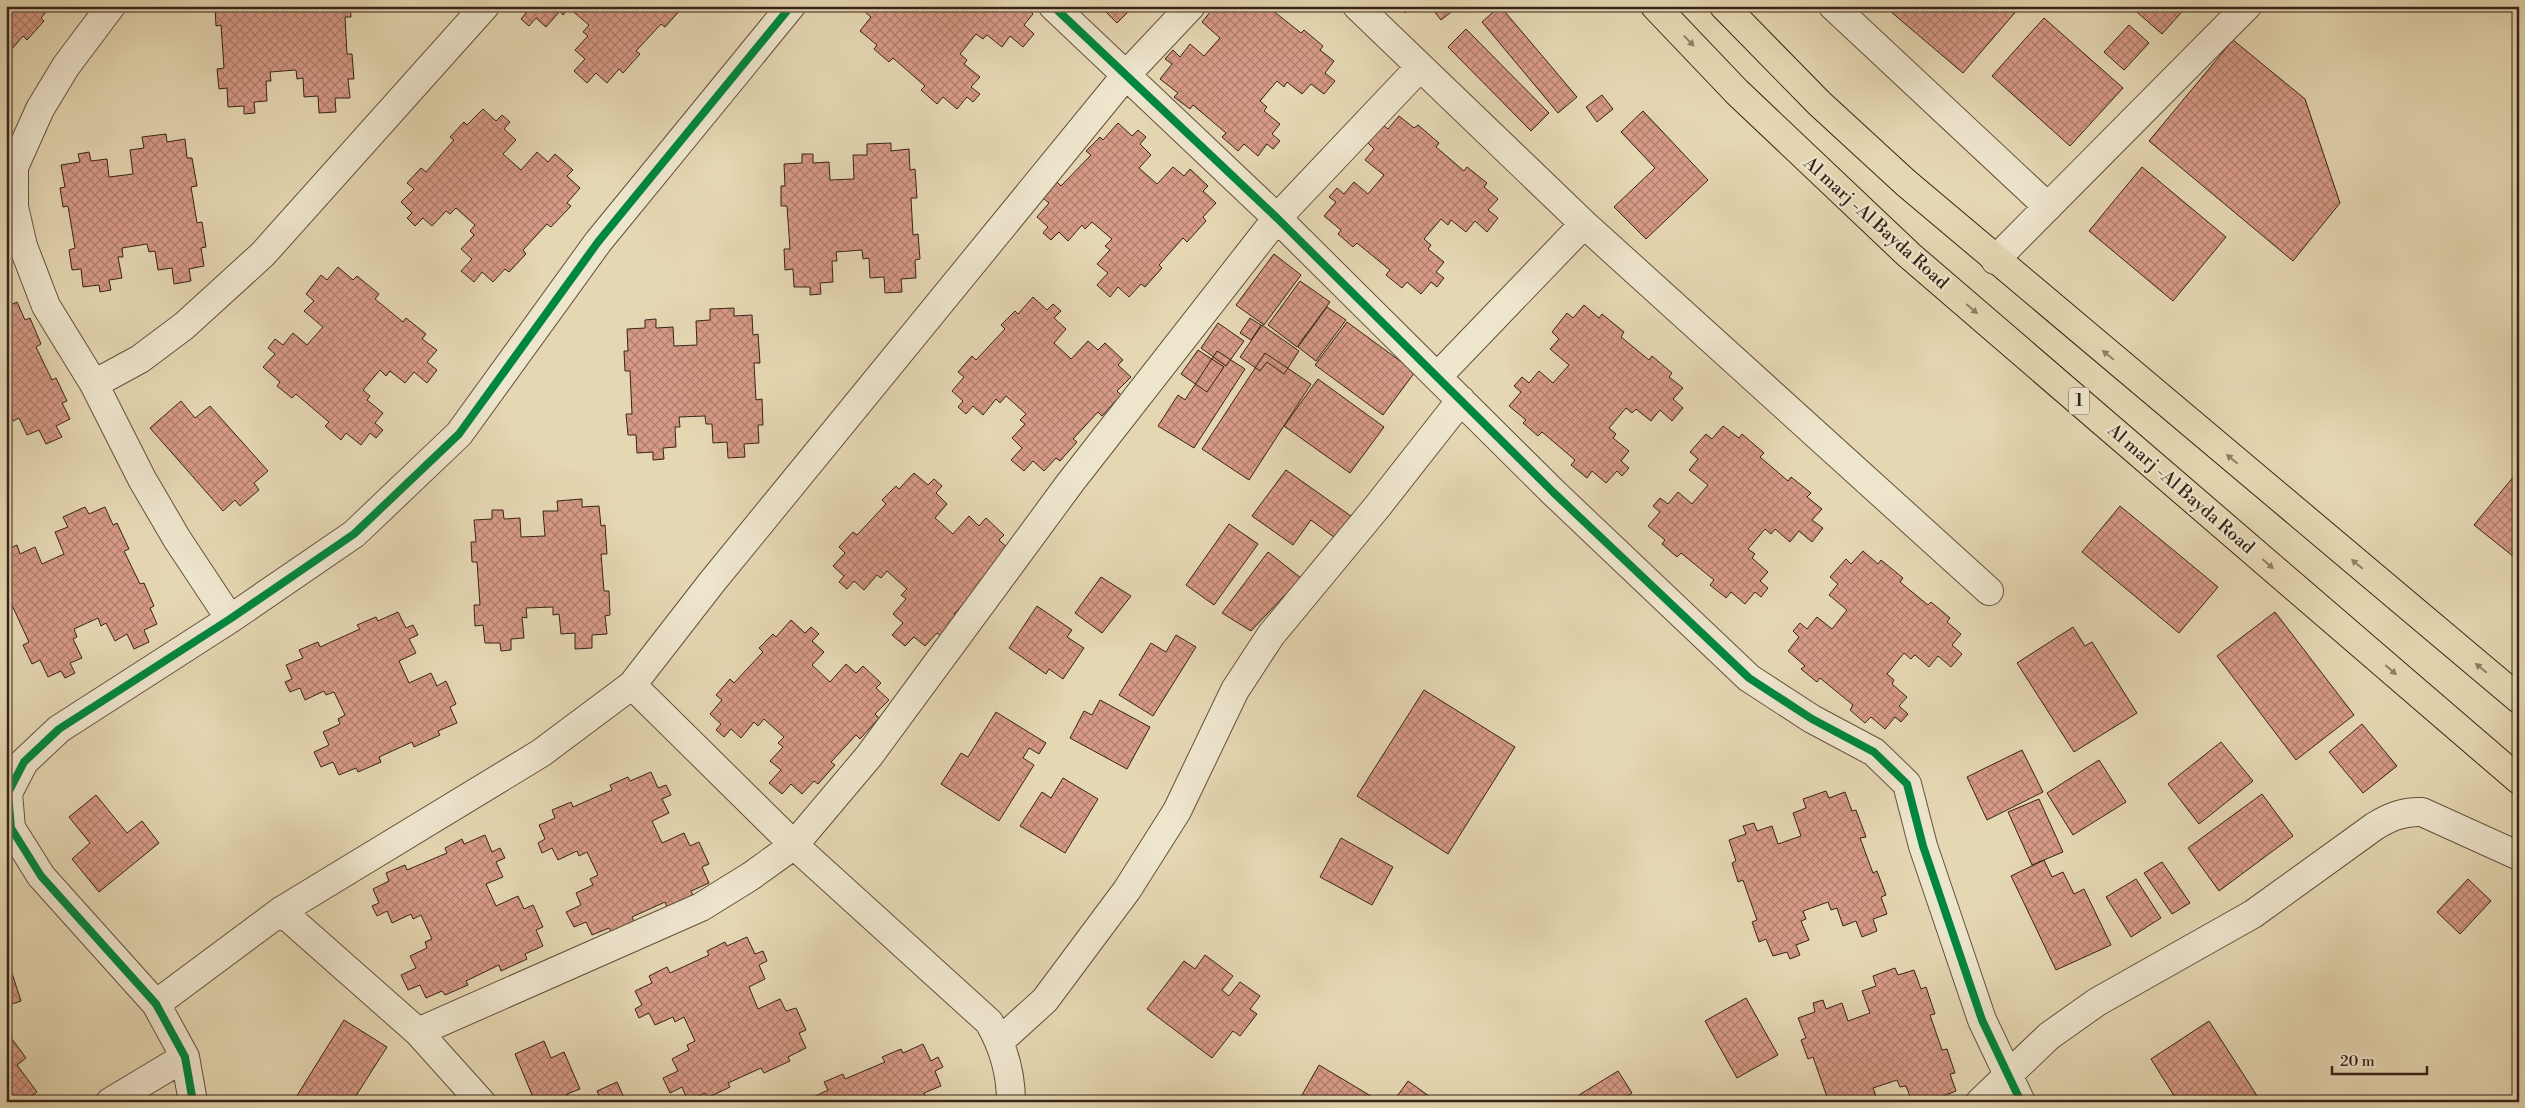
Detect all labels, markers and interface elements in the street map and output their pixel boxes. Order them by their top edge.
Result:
one-way arrow [1683,35,1695,47]
street label: Al marj -Al Bayda Road [1798,151,1954,295]
one-way arrow [1965,304,1978,315]
one-way arrow [2102,349,2115,360]
road number: 1 [2069,388,2089,414]
street label: Al marj -Al Bayda Road [2102,418,2260,560]
one-way arrow [2226,454,2239,465]
one-way arrow [2261,558,2274,569]
one-way arrow [2351,558,2364,569]
one-way arrow [2476,662,2488,674]
one-way arrow [2384,664,2397,675]
scale bar [2332,1043,2428,1075]
text: 20 m [2340,1052,2375,1071]

